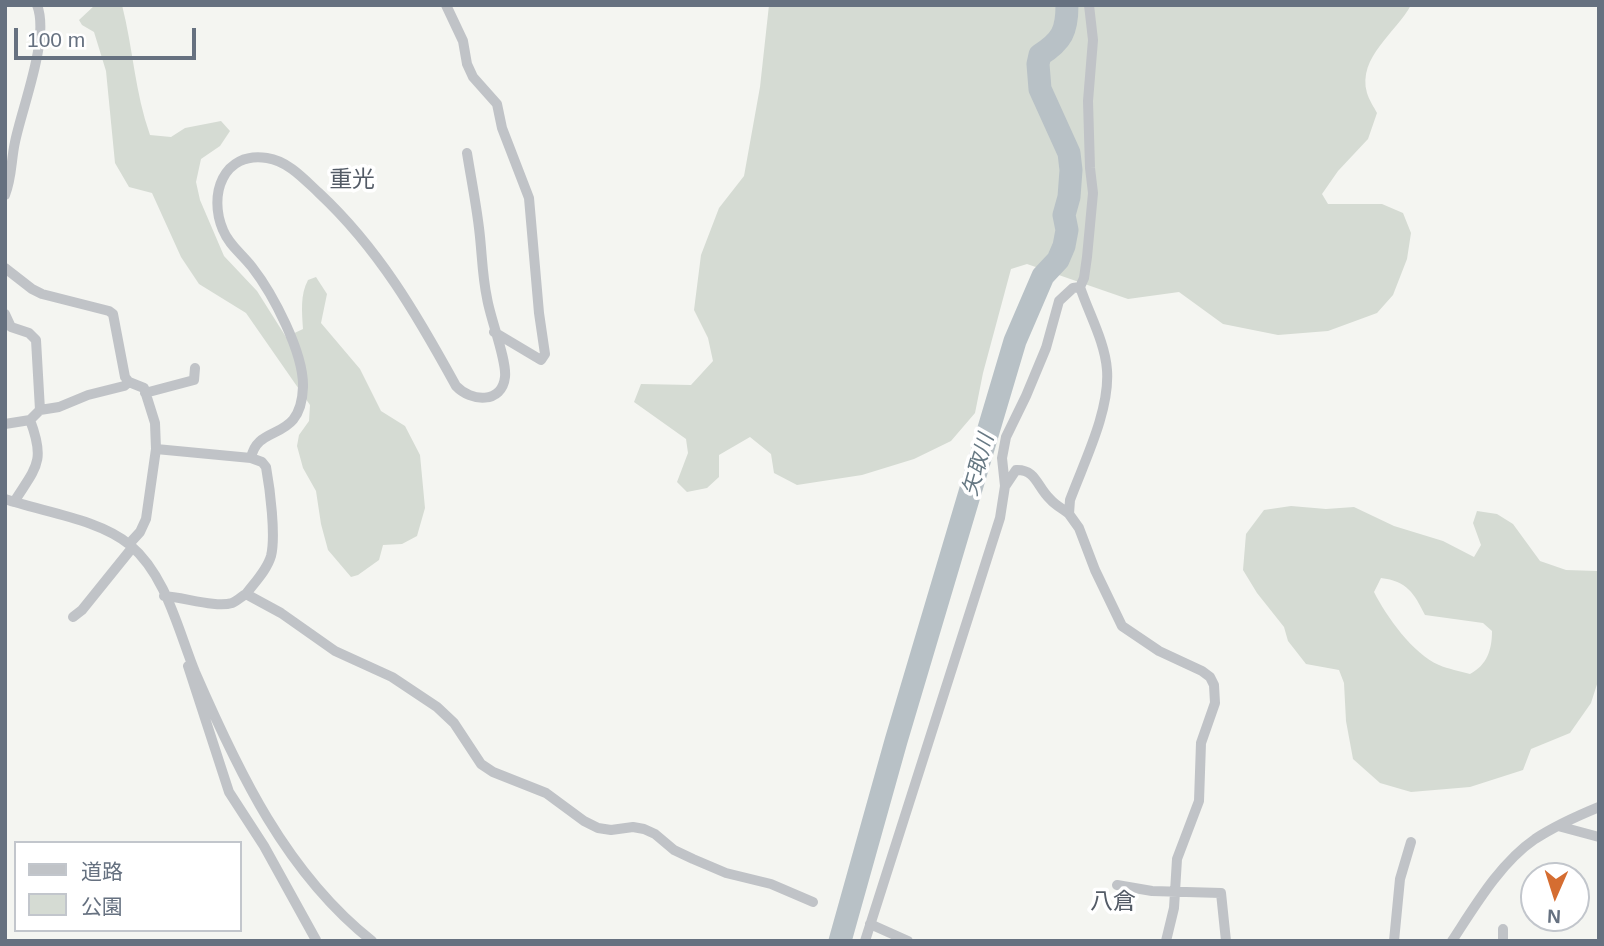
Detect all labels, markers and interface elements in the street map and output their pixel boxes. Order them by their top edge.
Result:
scale bar [18,14,200,58]
text: 100 m [27,28,85,51]
district label: 重光 [329,167,375,195]
water label: 矢取川 [958,431,1000,499]
legend [14,841,242,932]
text: 道路 [81,860,123,883]
north arrow [1520,862,1590,932]
district label: 八倉 [1090,889,1136,917]
text: 公園 [81,895,123,918]
text: N [1547,906,1561,927]

